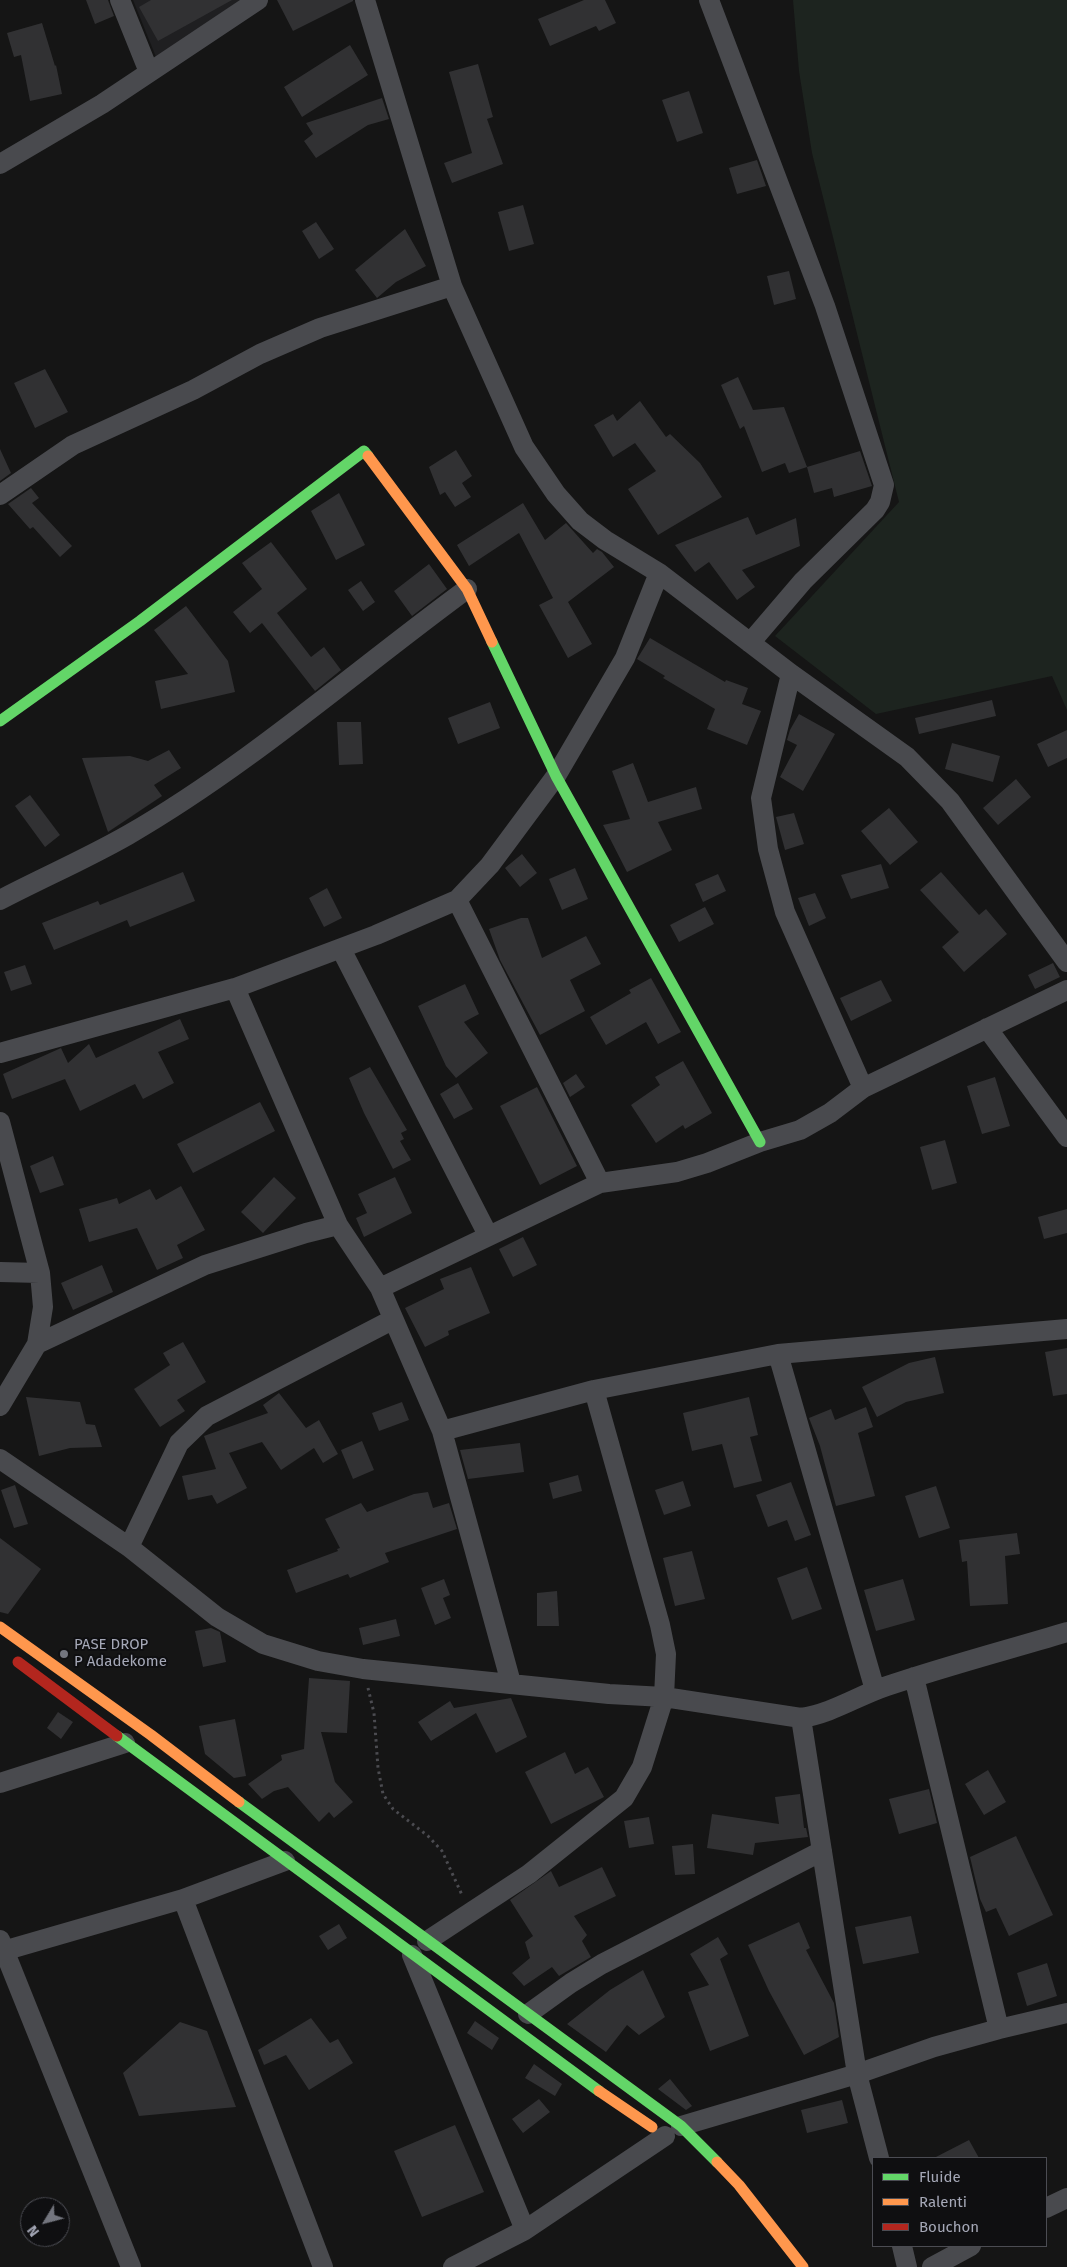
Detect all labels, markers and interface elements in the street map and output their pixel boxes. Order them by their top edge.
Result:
place label: PASE DROP P Adadekome [74,1636,167,1671]
marker: PASE DROP P Adadekome [58,1648,70,1660]
legend [872,2157,1047,2247]
text: Fluide [919,2168,961,2186]
text: Ralenti [919,2193,967,2211]
north arrow [20,2197,70,2247]
text: Bouchon [919,2218,979,2236]
text: N [24,2222,43,2240]

